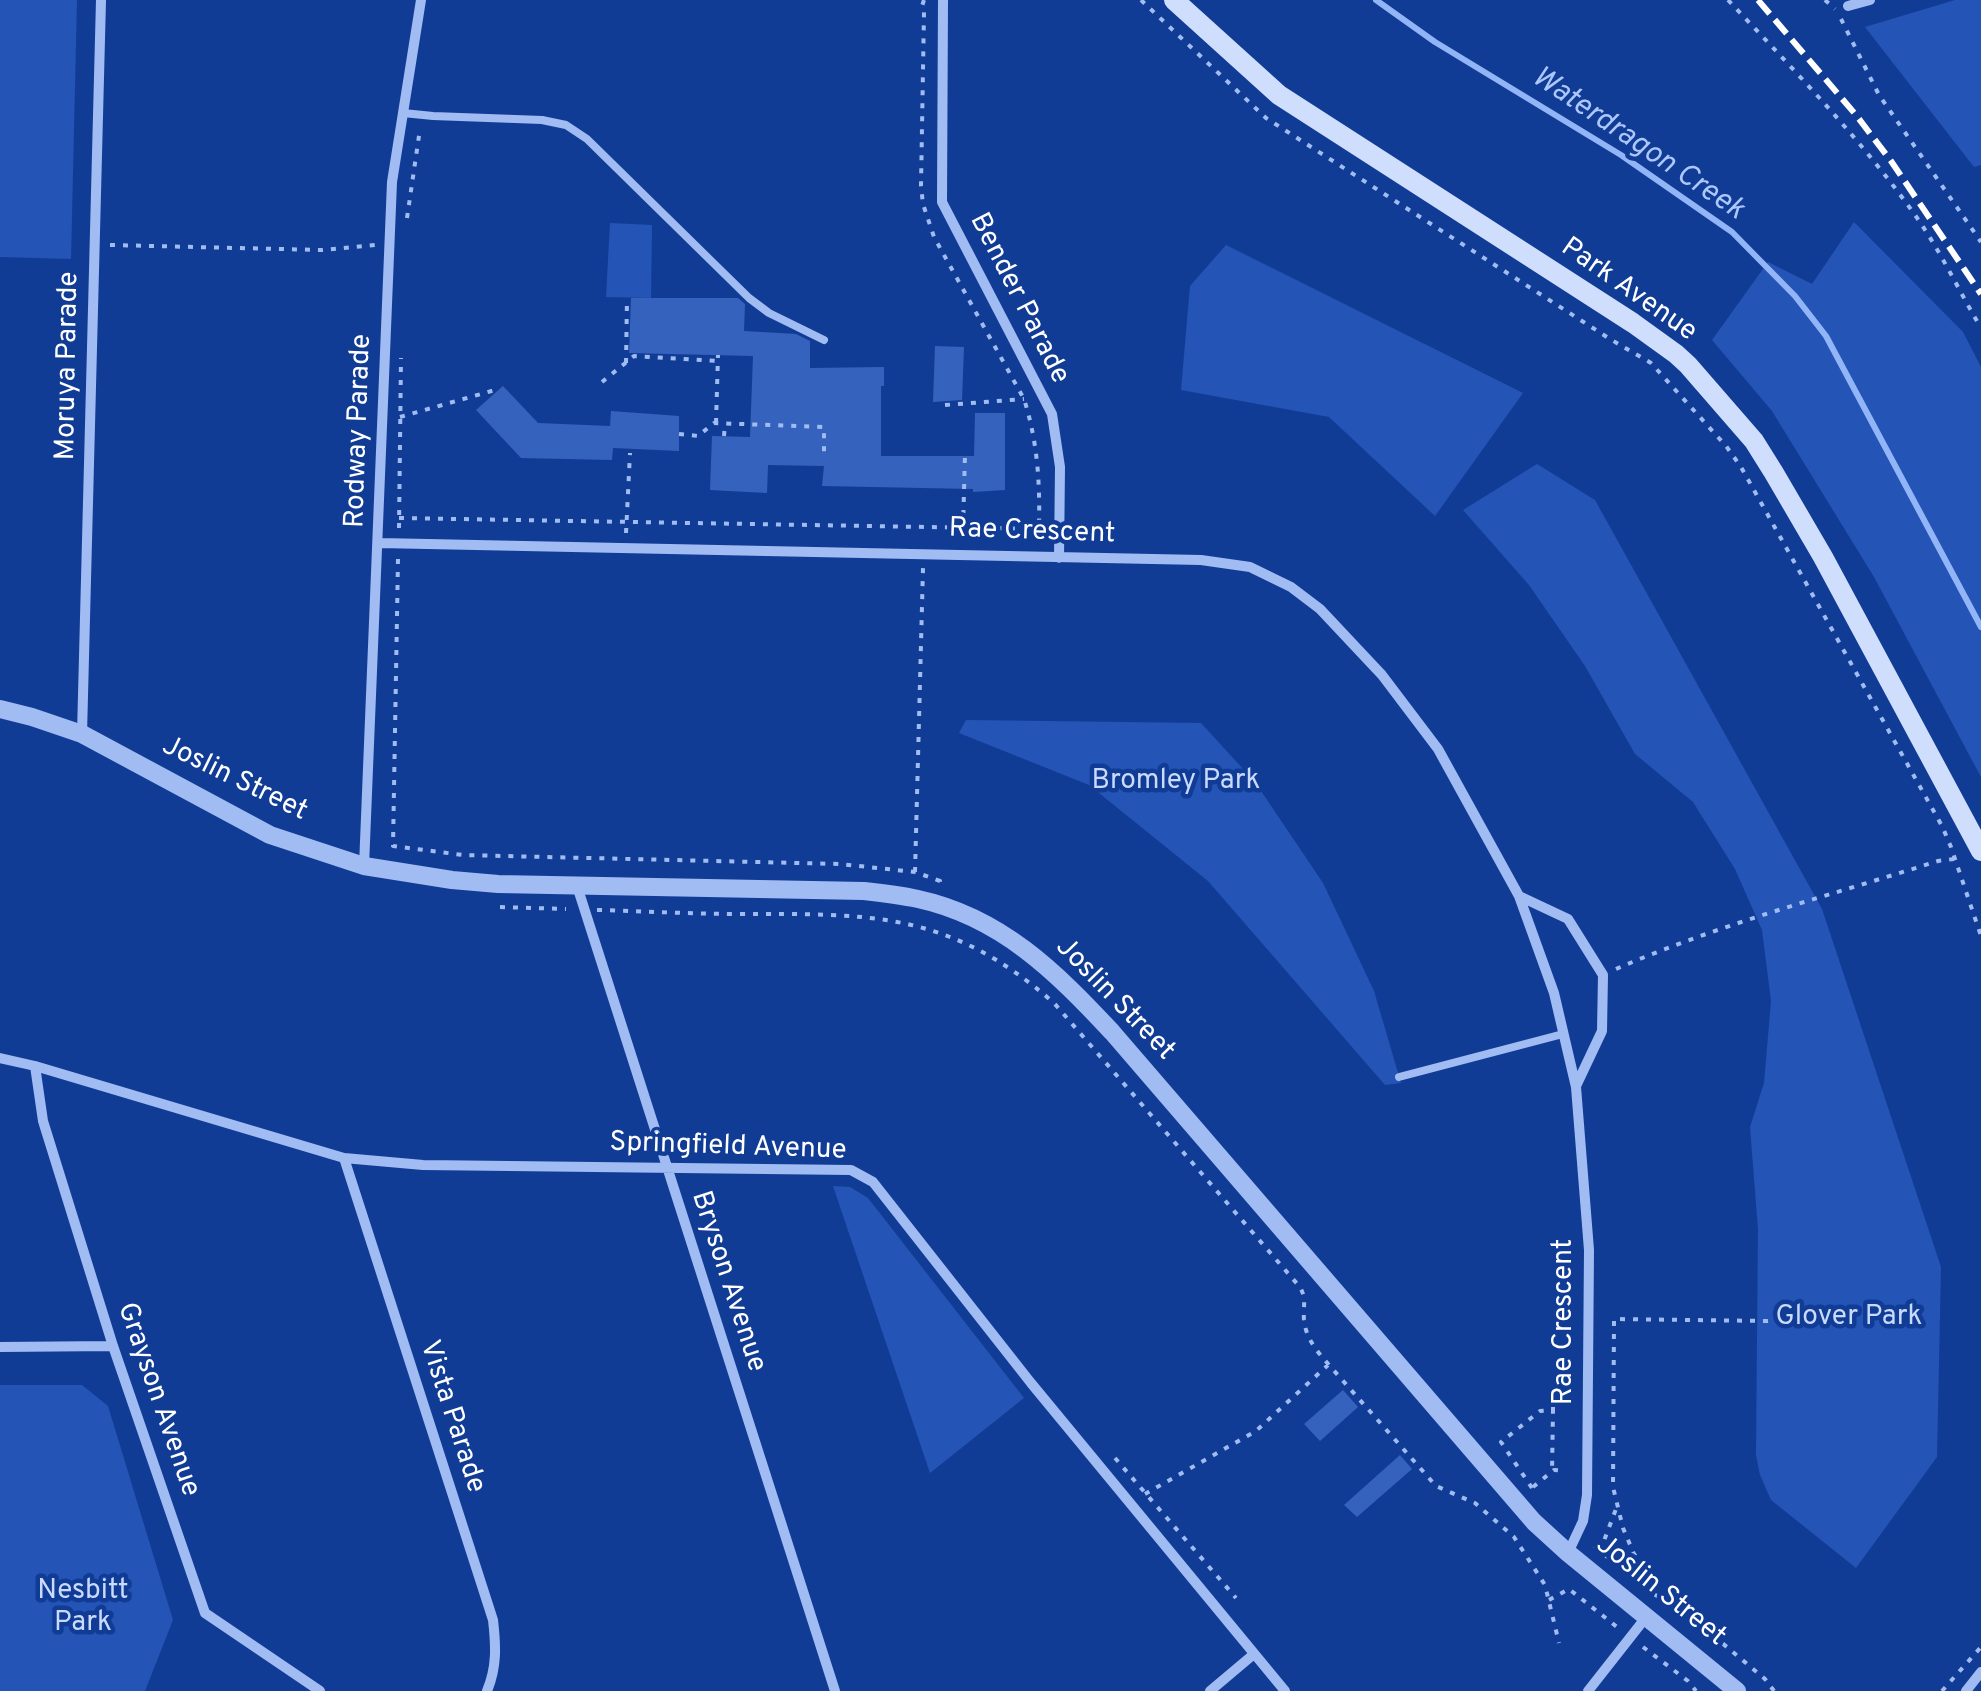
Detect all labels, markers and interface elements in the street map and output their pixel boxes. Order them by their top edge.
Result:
water label: Waterdragon Creek [1524,61,1750,229]
street label: Bender Parade [961,208,1075,390]
street label: Park Avenue [1554,232,1702,350]
street label: Moruya Parade [51,271,87,461]
street label: Rodway Parade [340,333,380,529]
street label: Rae Crescent [948,513,1116,553]
street label: Joslin Street [156,730,312,830]
park label: Bromley Park [1092,765,1260,799]
street label: Joslin Street [1047,932,1181,1068]
street label: Springfield Avenue [609,1127,847,1169]
street label: Bryson Avenue [682,1187,772,1377]
street label: Rae Crescent [1548,1239,1582,1405]
street label: Grayson Avenue [108,1299,206,1501]
park label: Glover Park [1776,1301,1922,1335]
street label: Vista Parade [411,1337,491,1497]
street label: Joslin Street [1588,1529,1732,1655]
park label: Nesbitt Park [37,1575,129,1641]

